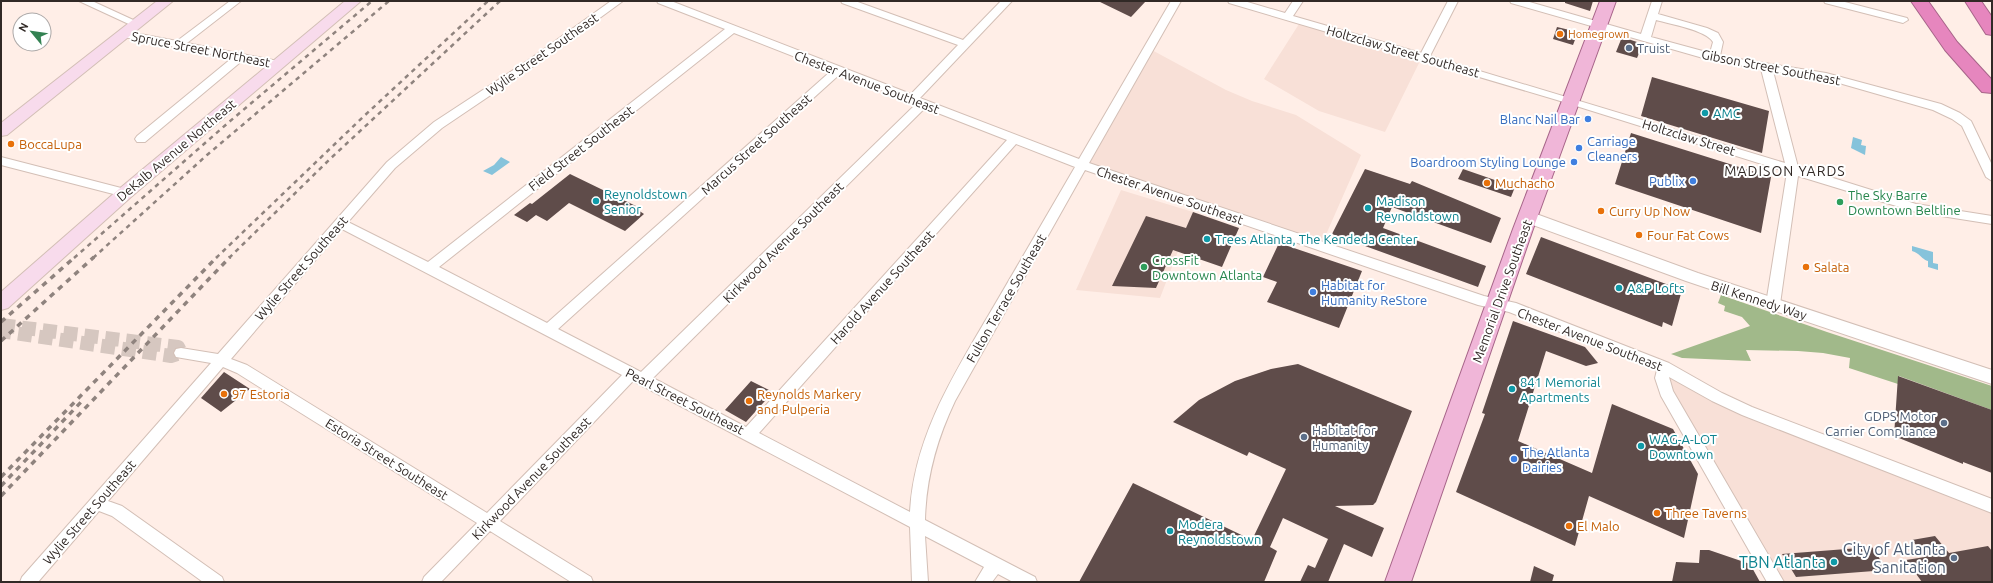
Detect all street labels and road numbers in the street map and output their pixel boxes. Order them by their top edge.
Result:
street label: Wylie Street Southeast [483,10,601,98]
street label: Holtzclaw Street Southeast [1325,22,1481,80]
street label: Spruce Street Northeast [130,29,272,69]
street label: Gibson Street Southeast [1700,47,1842,87]
street label: Chester Avenue Southeast [793,48,941,116]
street label: Marcus Street Southeast [698,91,814,197]
street label: DeKalb Avenue Northeast [114,96,238,204]
street label: Field Street Southeast [526,103,636,193]
street label: Holtzclaw Street [1641,116,1737,158]
street label: Chester Avenue Southeast [1095,163,1245,227]
street label: Kirkwood Avenue Southeast [720,179,846,305]
street label: Wylie Street Southeast [252,213,350,323]
street label: Memorial Drive Southeast [1470,218,1534,364]
street label: Harold Avenue Southeast [827,227,937,347]
street label: Fulton Terrace Southeast [963,231,1049,365]
street label: Bill Kennedy Way [1709,278,1809,322]
street label: Chester Avenue Southeast [1516,305,1664,373]
street label: Pearl Street Southeast [623,365,747,437]
street label: Kirkwood Avenue Southeast [469,414,593,542]
street label: Estoria Street Southeast [323,416,451,502]
street label: Wylie Street Southeast [40,457,138,567]

